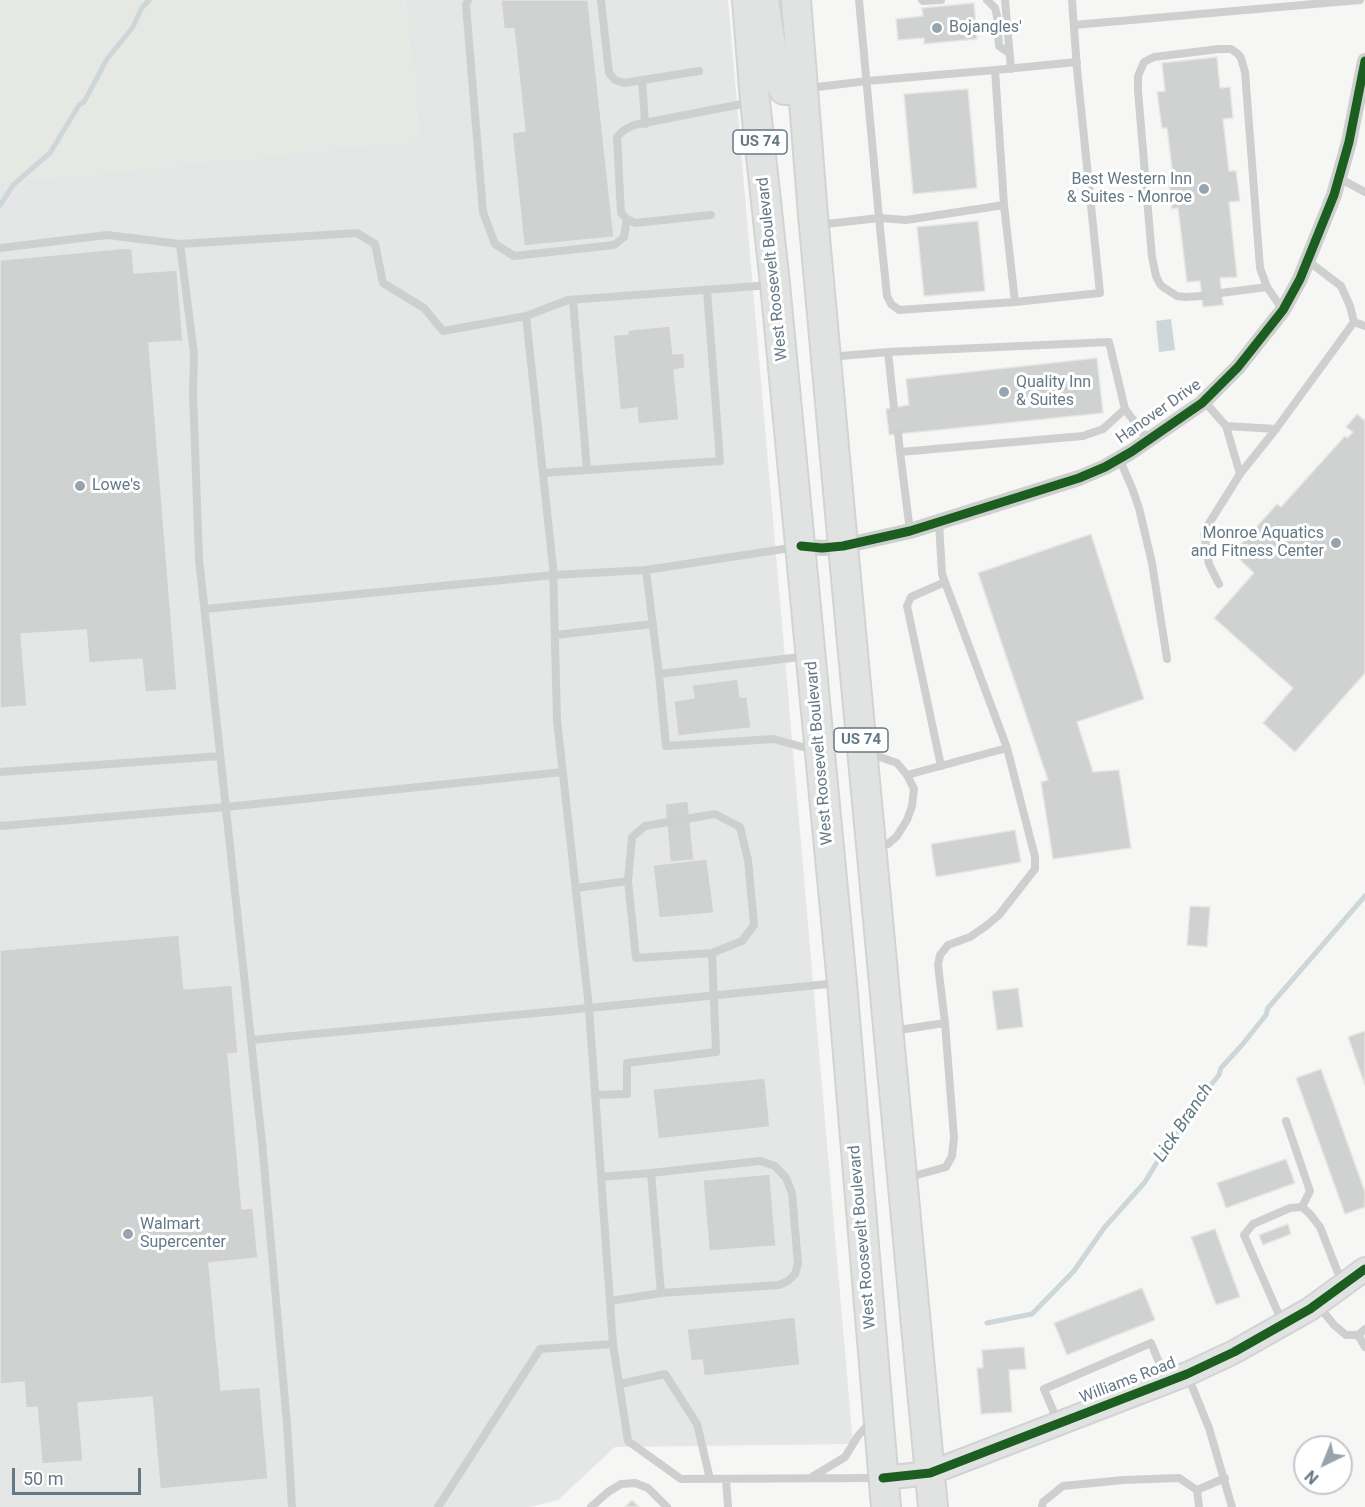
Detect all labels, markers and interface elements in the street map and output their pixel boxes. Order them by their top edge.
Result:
place label: Bojangles' [949,18,1022,38]
marker: Bojangles' [930,21,944,35]
road number: US 74 [733,130,787,154]
place label: Best Western Inn & Suites - Monroe [1067,170,1192,208]
street label: West Roosevelt Boulevard [754,176,792,362]
marker: Best Western Inn & Suites - Monroe [1197,182,1211,196]
place label: Quality Inn & Suites [1016,373,1091,411]
street label: Hanover Drive [1113,376,1205,448]
marker: Quality Inn & Suites [997,385,1011,399]
place label: Lowe's [92,476,141,496]
marker: Lowe's [73,479,87,493]
place label: Monroe Aquatics and Fitness Center [1191,524,1324,562]
marker: Monroe Aquatics and Fitness Center [1329,536,1343,550]
street label: West Roosevelt Boulevard [802,660,838,846]
road number: US 74 [834,728,888,752]
water label: Lick Branch [1150,1079,1218,1167]
street label: West Roosevelt Boulevard [845,1144,881,1330]
place label: Walmart Supercenter [140,1215,226,1253]
marker: Walmart Supercenter [121,1227,135,1241]
street label: Williams Road [1077,1354,1179,1408]
north arrow [1293,1435,1353,1495]
scale bar [15,1456,144,1494]
text: N [1301,1466,1322,1488]
text: 50 m [23,1468,63,1489]

